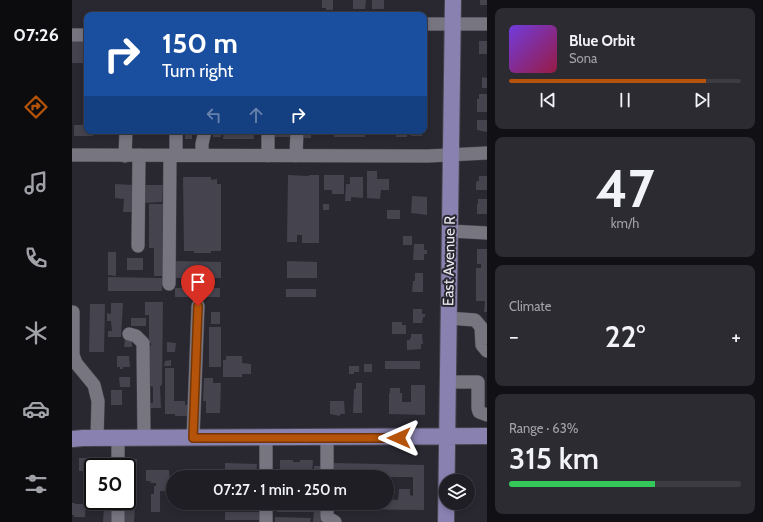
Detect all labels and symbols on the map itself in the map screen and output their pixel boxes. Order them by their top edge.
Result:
street label: East Avenue R [439,216,459,306]
pin [181,265,215,306]
position arrow [378,417,420,459]
speed limit sign: 50 [84,458,136,510]

